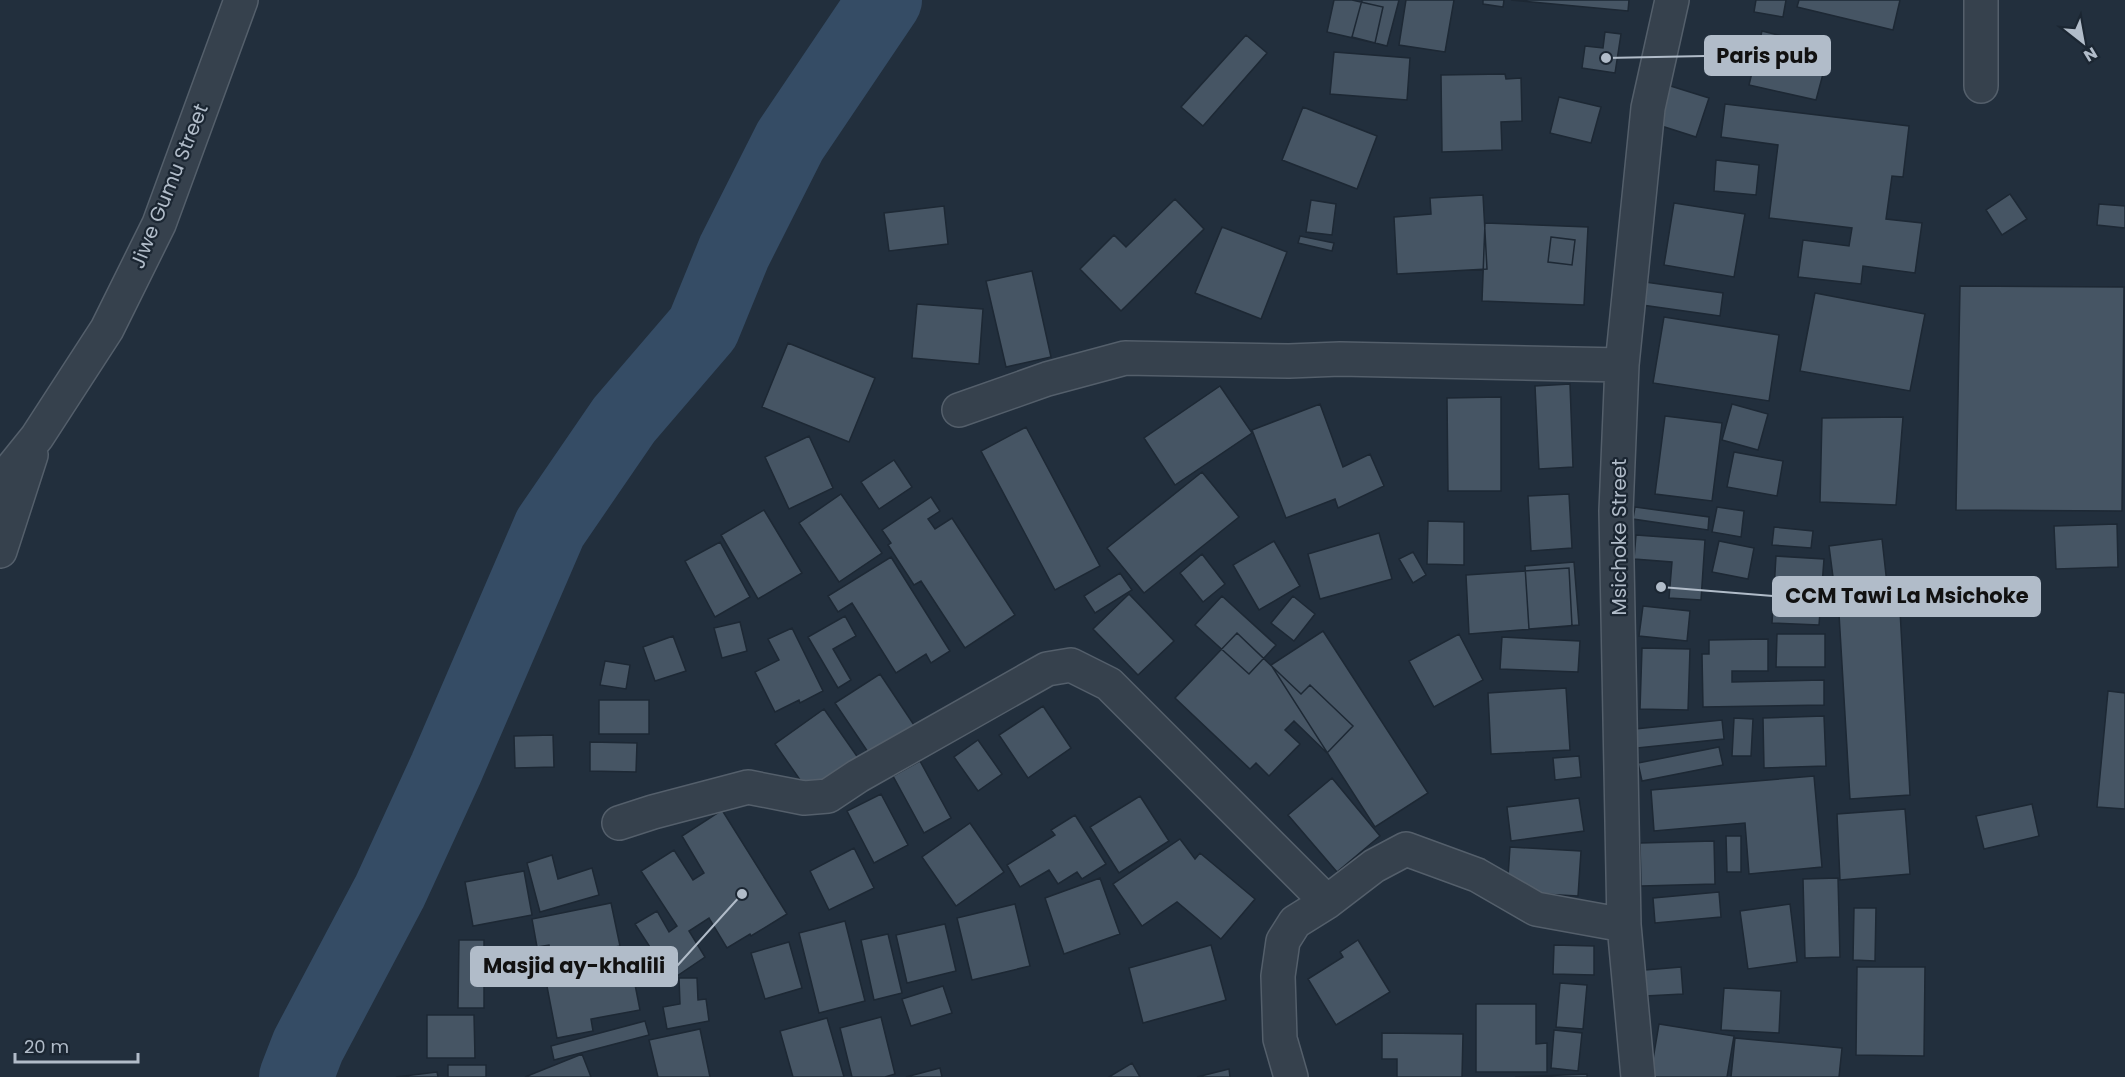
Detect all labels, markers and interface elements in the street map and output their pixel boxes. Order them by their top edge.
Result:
north arrow [2053,12,2113,72]
callout: Paris pub [1705,36,1830,75]
text: Paris pub [1716,41,1818,70]
text: N [2079,41,2102,67]
street label: Jiwe Gumu Street [123,99,215,273]
street label: Msichoke Street [1605,459,1633,615]
callout: CCM Tawi La Msichoke [1773,577,2040,616]
text: CCM Tawi La Msichoke [1785,581,2029,610]
callout: Masjid ay-khalili [471,947,677,986]
text: Masjid ay-khalili [483,951,665,980]
scale bar [15,1026,138,1064]
text: 20 m [24,1034,69,1059]

